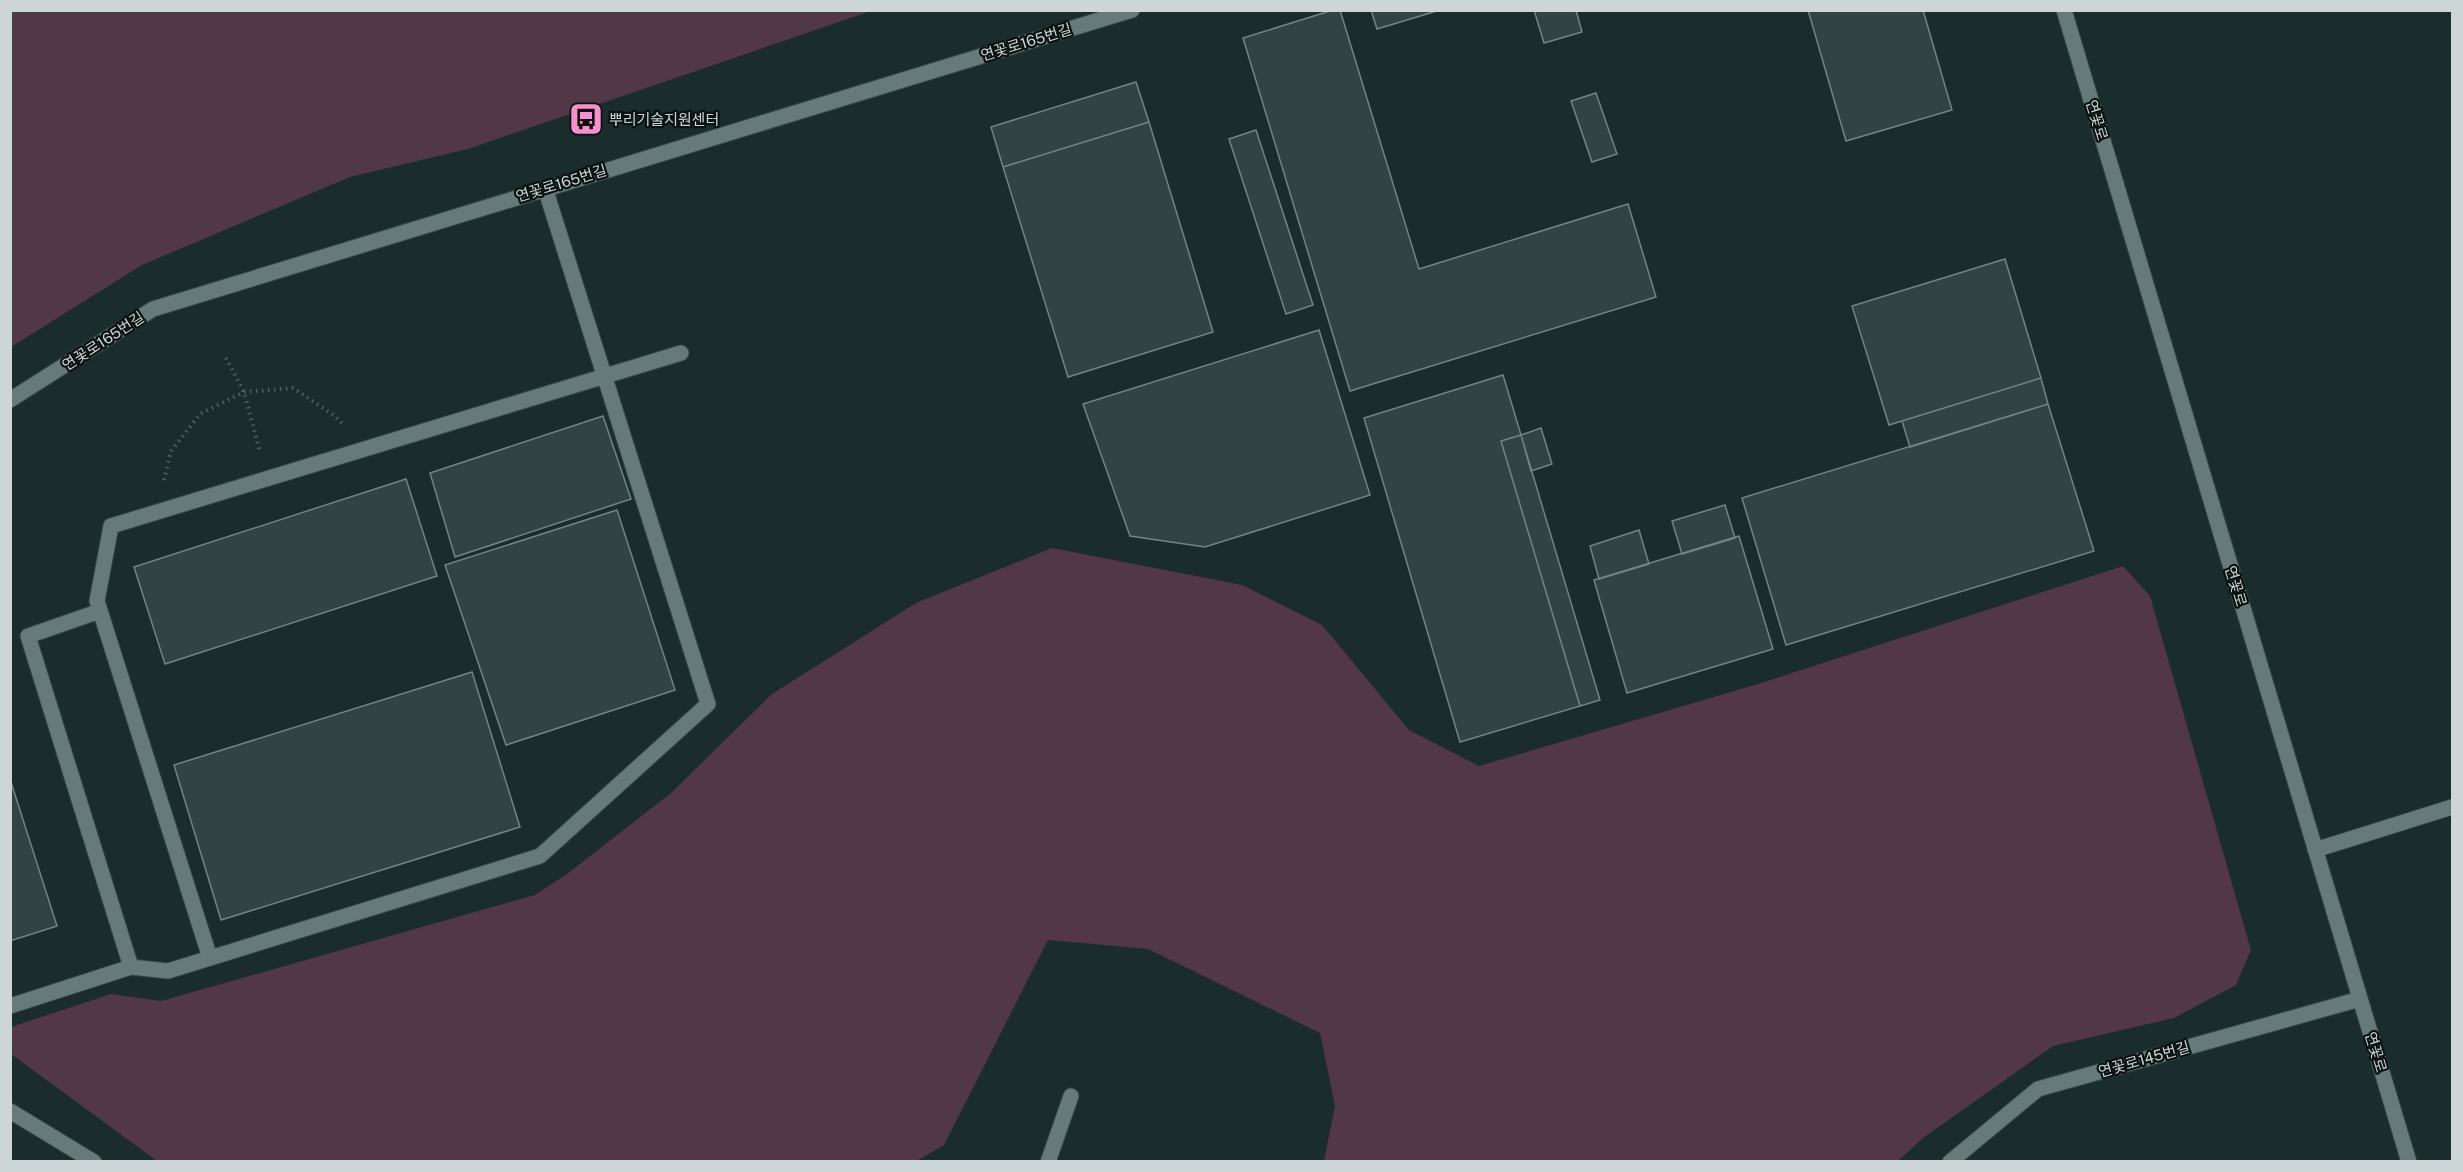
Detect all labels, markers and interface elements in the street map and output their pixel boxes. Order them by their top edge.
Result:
street label: 연꽃로165번길 [979,20,1073,64]
street label: 연꽃로 [2083,98,2111,142]
bus stop icon: 뿌리기술지원센터 [568,101,604,137]
place label: 뿌리기술지원센터 [609,111,719,128]
street label: 연꽃로165번길 [514,161,608,205]
street label: 연꽃로165번길 [59,308,147,374]
street label: 연꽃로 [2222,564,2250,608]
street label: 연꽃로 [2362,1030,2390,1074]
street label: 연꽃로145번길 [2096,1038,2192,1080]

